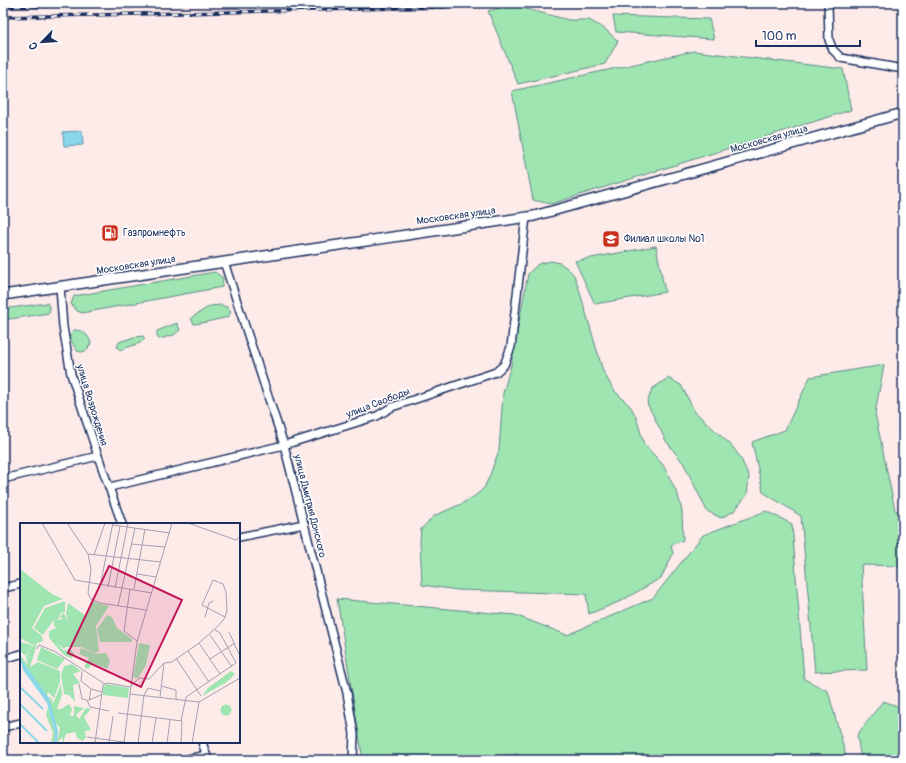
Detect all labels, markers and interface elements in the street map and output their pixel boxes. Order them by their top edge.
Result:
north arrow [22,22,62,62]
scale bar [756,22,860,48]
text: 100 m [762,29,797,44]
text: С [26,40,41,52]
street label: Московская улица [729,122,809,156]
street label: Московская улица [416,204,497,227]
fuel station icon: Газпромнефть [100,223,120,243]
place label: Газпромнефть [123,227,186,239]
school or university icon: Филиал школы №1 [601,229,621,249]
place label: Филиал школы №1 [624,233,705,245]
street label: Московская улица [96,253,177,277]
street label: улица Возрождения [74,362,110,447]
street label: улица Свободы [344,385,411,421]
street label: улица Дмитрия Донского [291,452,329,559]
inset map [20,523,240,743]

